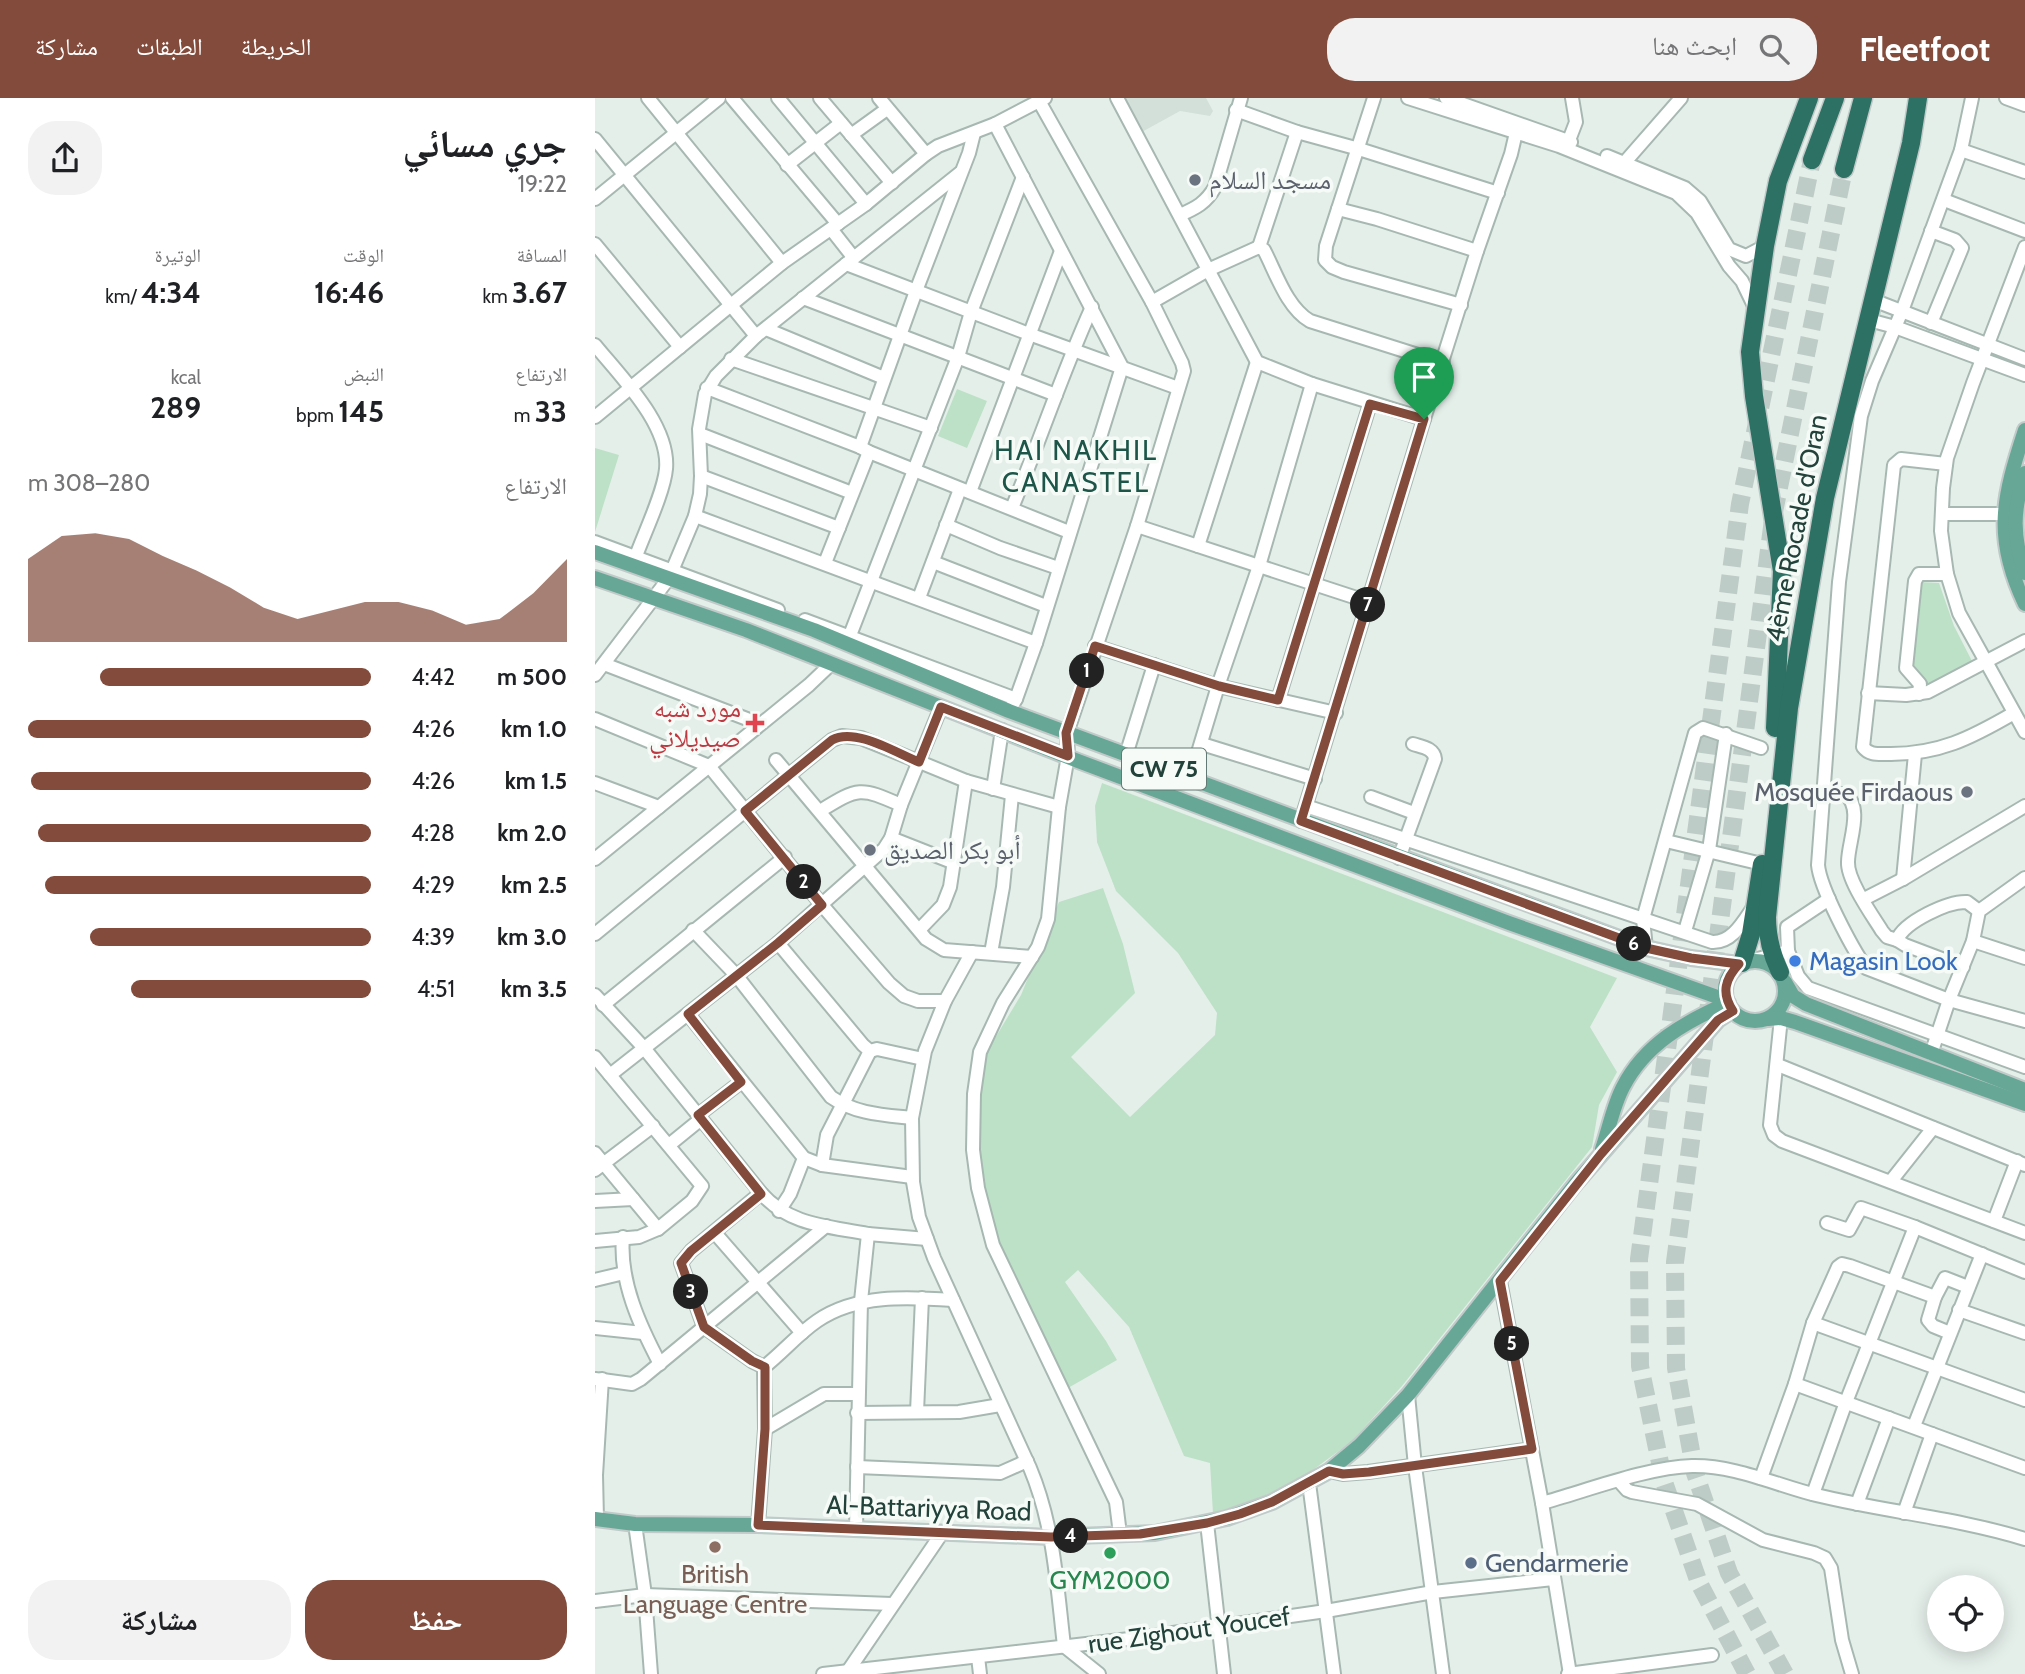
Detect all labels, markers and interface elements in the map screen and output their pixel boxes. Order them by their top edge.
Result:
search box [1327,18,1817,81]
text: Fleetfoot [1859,29,1990,69]
text: ابحث هنا [1652,30,1737,62]
icon: search [1755,30,1793,68]
text: مشاركة [35,32,98,61]
text: الطبقات [136,32,203,61]
text: الخريطة [241,32,311,61]
text: جري مسائي [403,120,567,167]
button: share [28,121,102,195]
place label: مسجد السلام [1209,164,1331,198]
text: 19:22 [518,170,567,198]
marker: مسجد السلام [1187,172,1203,188]
text: الوتيرة [155,244,201,267]
text: الوقت [343,244,384,267]
text: المسافة [517,244,567,267]
text: 4:34 [141,274,201,311]
text: 16:46 [314,274,384,311]
text: 3.67 [512,274,567,311]
text: /km [105,285,141,308]
text: km [483,285,512,308]
pin [1394,347,1454,419]
icon: arrive [1405,358,1443,396]
text: النبض [343,363,384,386]
text: الارتفاع [515,363,567,386]
text: kcal [171,366,201,389]
text: 289 [150,389,201,426]
text: 145 [338,393,384,430]
text: 33 [535,393,567,430]
text: bpm [296,404,338,427]
text: m [514,404,535,427]
street label: 4ème Rocade d'Oran [1758,411,1834,645]
district label: HAI NAKHIL CANASTEL [994,433,1158,499]
text: 280–308 m [28,469,150,497]
text: الارتفاع [504,472,567,500]
pin: 7 [1351,588,1385,622]
text: 7 [1363,593,1372,616]
pin: 1 [1070,654,1105,688]
text: 1 [1083,659,1090,682]
text: 4:42 [412,663,455,691]
text: 500 m [497,663,567,691]
place label: مورد شبه صيديلاني [649,692,741,759]
text: 4:26 [412,715,455,743]
text: 1.0 km [501,715,567,743]
marker: مورد شبه صيديلاني [747,715,763,731]
road number: CW 75 [1122,748,1206,790]
text: 4:26 [412,767,455,795]
text: 1.5 km [505,767,567,795]
place label: Mosquée Firdaous [1754,776,1953,808]
marker: Mosquée Firdaous [1959,784,1975,800]
text: 4:28 [411,819,455,847]
text: 2.0 km [497,819,567,847]
place label: أبو بكر الصديق [884,834,1021,866]
marker: أبو بكر الصديق [862,842,878,858]
pin: 2 [787,864,822,900]
text: 2 [798,870,809,893]
text: 4:29 [412,871,455,899]
text: 2.5 km [501,871,567,899]
text: 4:39 [411,923,455,951]
text: 3.0 km [497,923,567,951]
pin: 6 [1616,926,1651,962]
text: 6 [1628,932,1639,955]
place label: Magasin Look [1809,945,1958,977]
marker: Magasin Look [1787,953,1803,969]
text: 4:51 [417,975,455,1003]
text: 3.5 km [501,975,567,1003]
pin: 3 [673,1274,709,1310]
text: 3 [685,1280,696,1303]
pin: 5 [1495,1326,1529,1362]
text: 5 [1506,1332,1517,1355]
street label: Al-Battariyya Road [826,1488,1032,1528]
pin: 4 [1053,1518,1089,1554]
text: 4 [1065,1524,1076,1547]
marker: British Language Centre [707,1539,723,1555]
marker: GYM2000 [1102,1545,1118,1561]
place label: Gendarmerie [1485,1547,1628,1579]
marker: Gendarmerie [1463,1555,1479,1571]
place label: British Language Centre [623,1558,807,1620]
place label: GYM2000 [1050,1564,1170,1596]
map controls [1927,1575,2004,1652]
button: locate [1927,1575,2004,1652]
button: مشاركة [28,1580,291,1660]
button: حفظ [305,1580,567,1660]
street label: rue Zighout Youcef [1086,1600,1293,1660]

